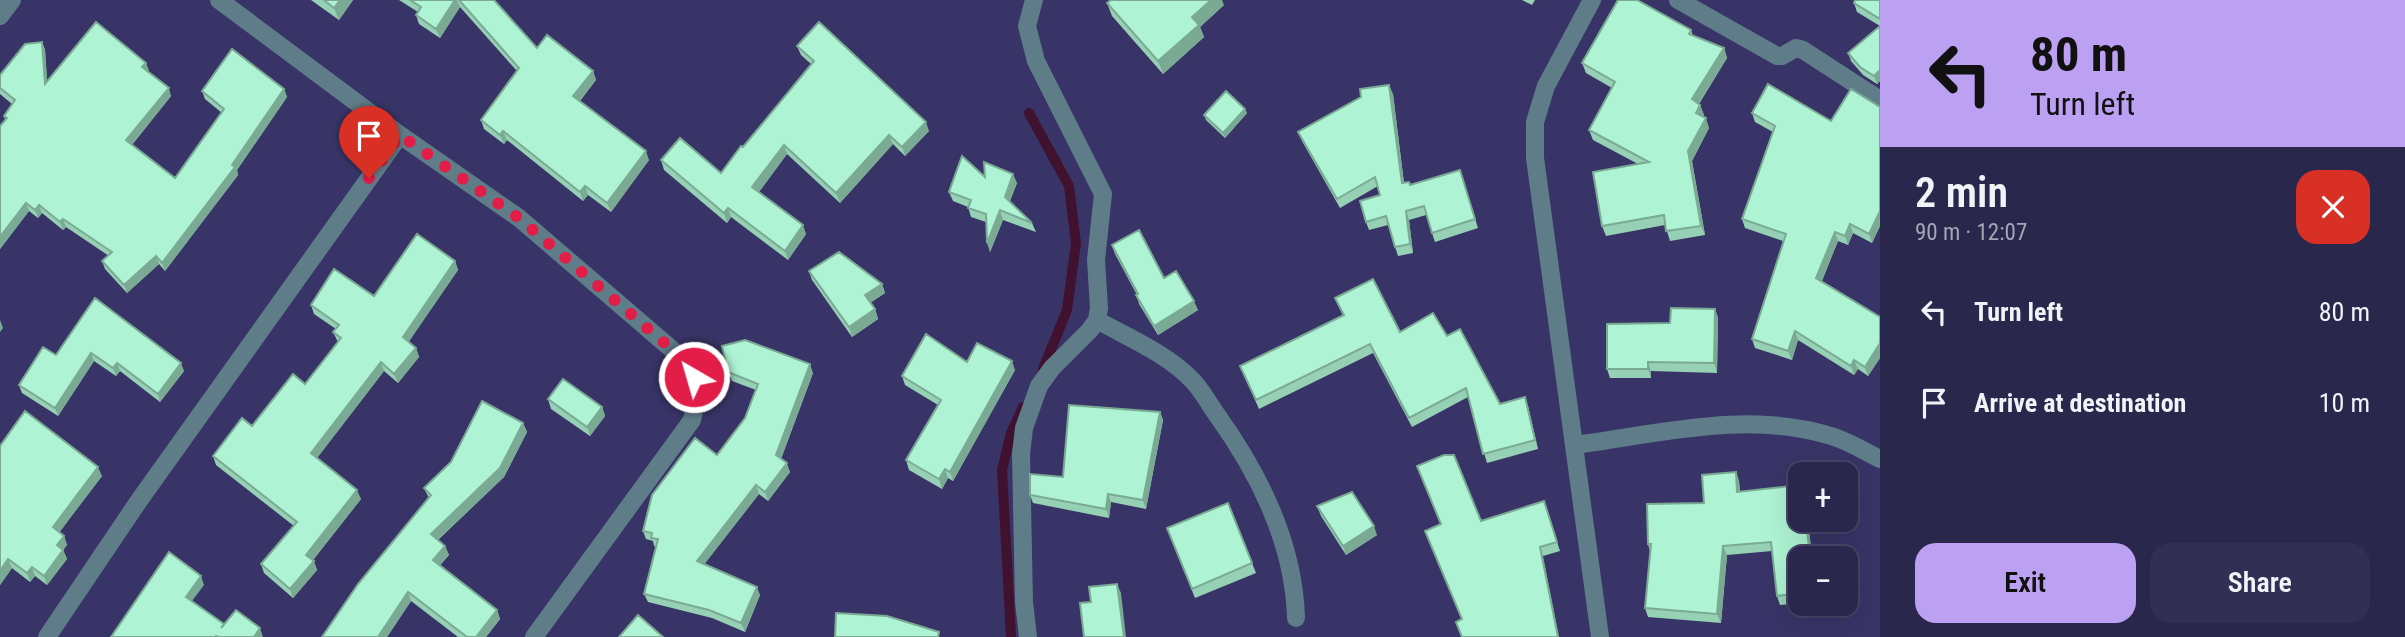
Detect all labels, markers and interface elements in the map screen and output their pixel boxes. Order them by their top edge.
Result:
text: 80 m [2030,26,2127,83]
icon: left [1915,28,2006,119]
text: Turn left [2030,85,2135,123]
pin [339,106,399,178]
icon: arrive [350,117,388,155]
text: 2 min [1915,168,2008,217]
button: close [2296,170,2370,244]
text: 90 m · 12:07 [1915,219,2027,246]
icon: left [1915,293,1953,331]
text: Turn left [1974,297,2063,327]
text: 80 m [2319,297,2370,327]
position arrow [657,340,731,414]
icon: arrive [1915,384,1953,422]
text: Arrive at destination [1974,388,2186,418]
text: 10 m [2319,388,2370,418]
map controls [1788,462,1858,616]
button: + [1788,462,1858,532]
button: Exit [1915,543,2136,623]
button: Share [2150,543,2370,623]
button: − [1788,546,1858,616]

